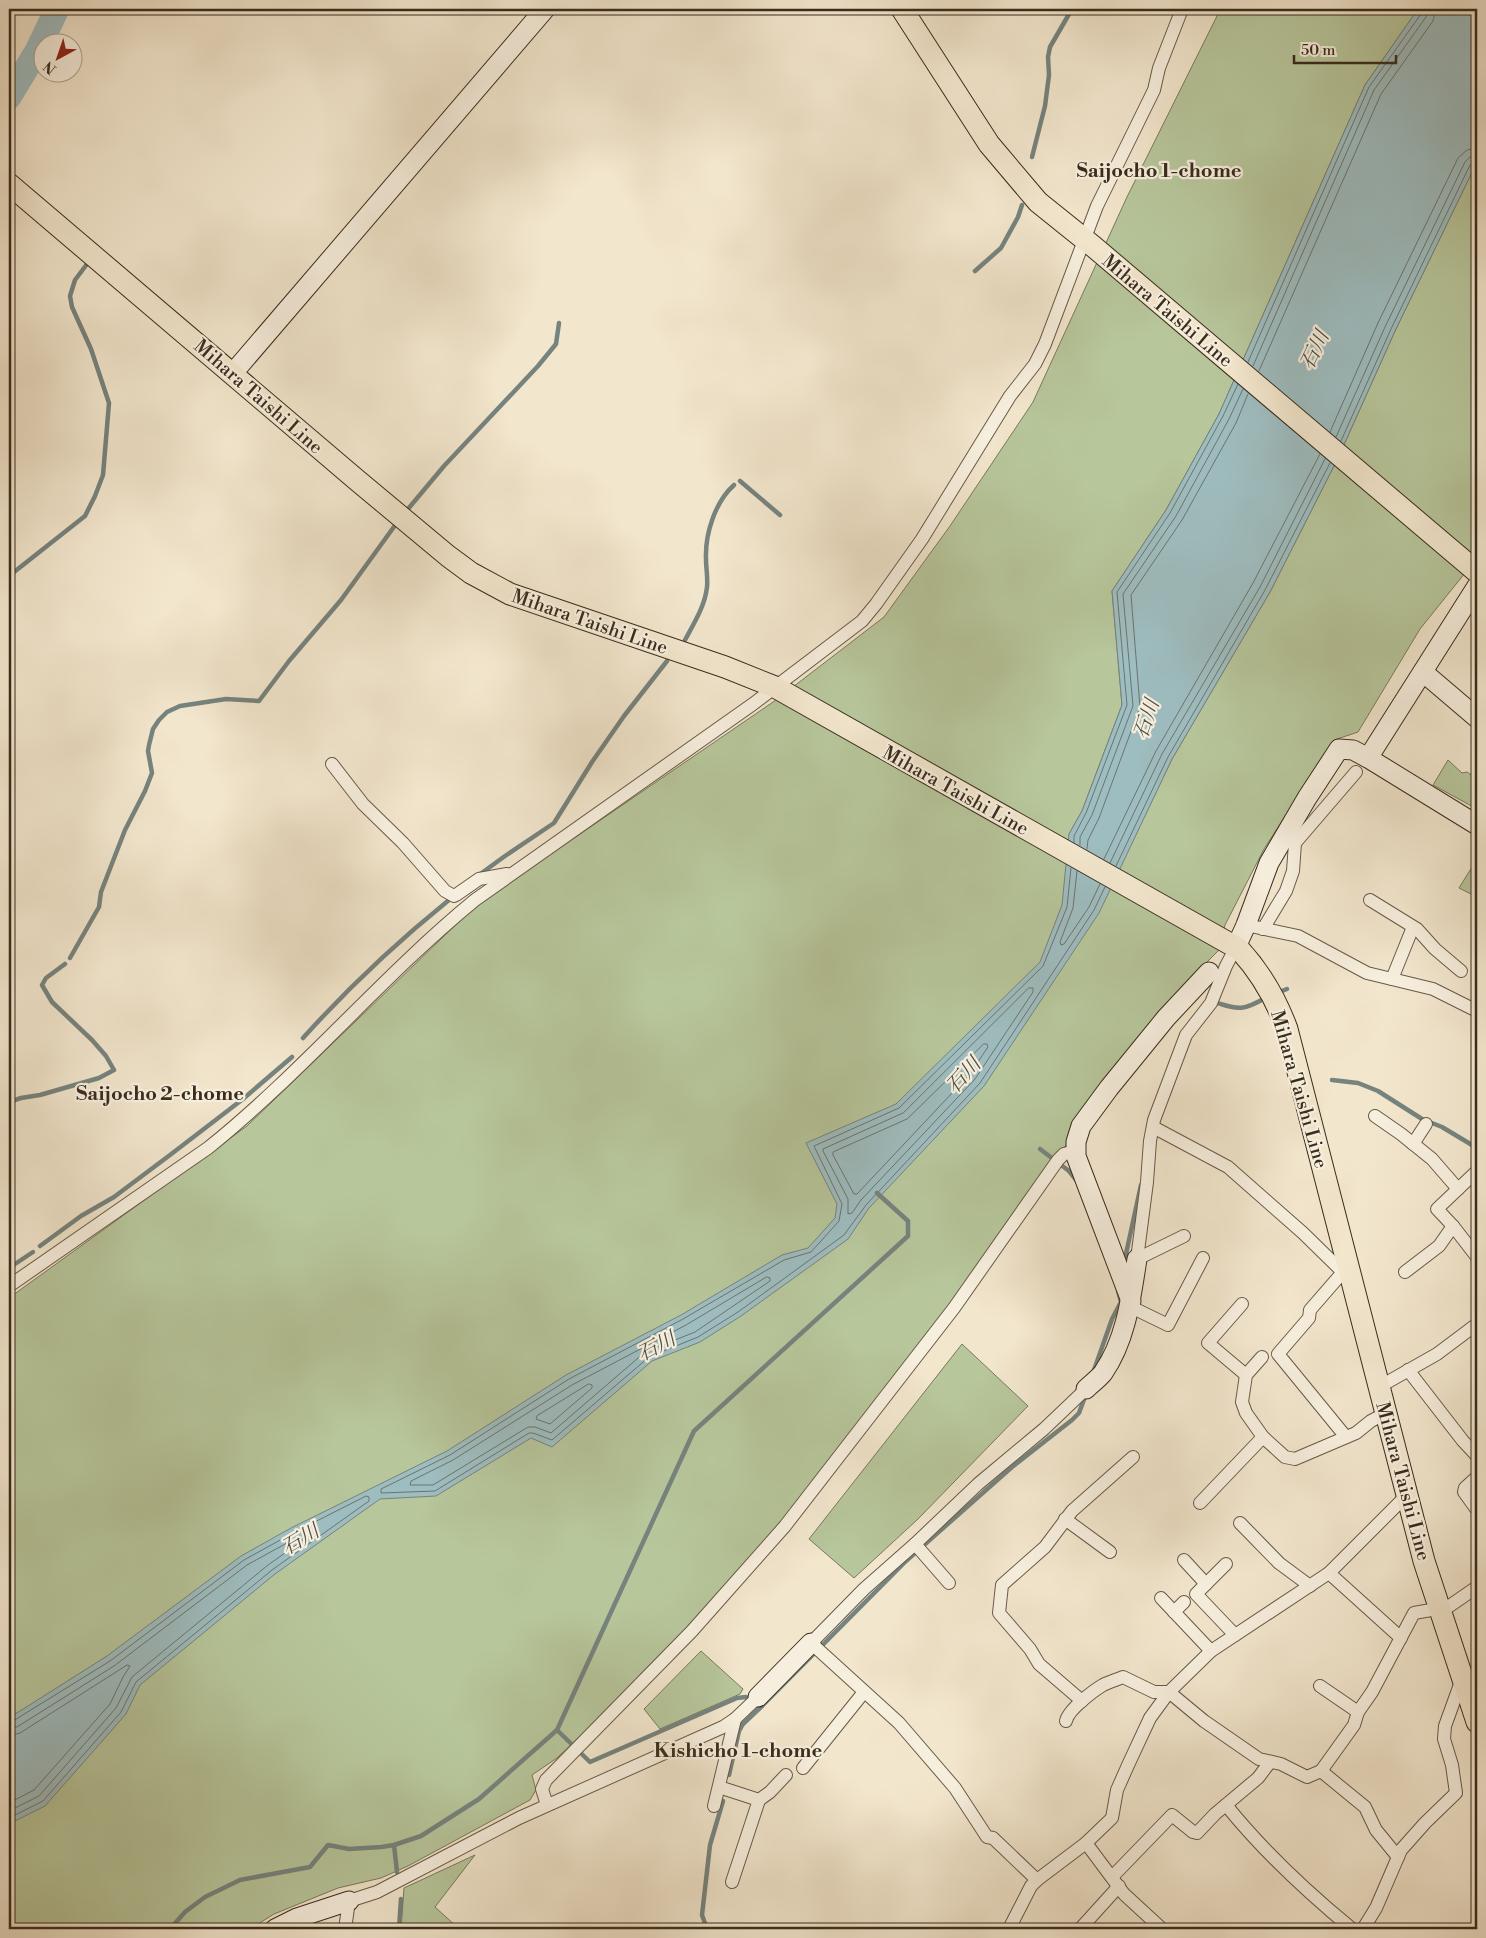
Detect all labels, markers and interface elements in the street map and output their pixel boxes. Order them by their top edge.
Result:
north arrow [32,32,82,82]
scale bar [1294,32,1396,64]
text: 50 m [1301,41,1335,60]
text: N [40,57,60,78]
district label: Saijocho 1-chome [1076,159,1242,184]
street label: Mihara Taishi Line [1097,249,1238,372]
water label: 石川 [1295,325,1336,374]
street label: Mihara Taishi Line [189,334,328,459]
street label: Mihara Taishi Line [509,584,671,660]
water label: 石川 [1129,695,1166,742]
street label: Mihara Taishi Line [878,741,1033,841]
street label: Mihara Taishi Line [1265,1007,1333,1171]
water label: 石川 [941,1051,988,1099]
district label: Saijocho 2-chome [76,1082,244,1107]
water label: 石川 [633,1326,682,1368]
street label: Mihara Taishi Line [1370,1399,1436,1563]
water label: 石川 [277,1518,326,1561]
district label: Kishicho 1-chome [654,1739,822,1764]

